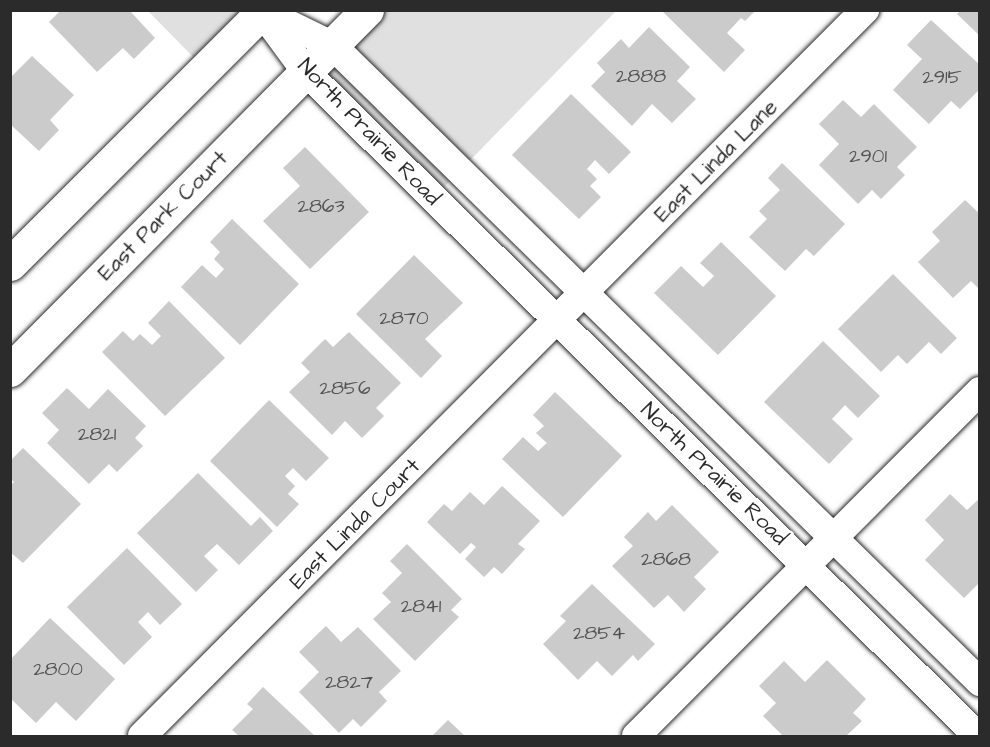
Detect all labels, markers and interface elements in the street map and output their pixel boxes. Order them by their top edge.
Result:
street label: North Prairie Road [292,53,446,211]
house number: 2888 [616,64,666,88]
house number: 2915 [922,65,962,89]
street label: East Linda Lane [649,94,783,228]
house number: 2901 [849,144,887,168]
street label: East Park Court [93,146,233,286]
house number: 2863 [297,194,345,218]
house number: 2870 [379,306,429,330]
house number: 2856 [319,376,371,400]
street label: North Prairie Road [635,397,793,551]
house number: 2821 [78,422,116,446]
street label: East Linda Court [284,453,426,595]
house number: 2868 [641,547,691,571]
house number: 2841 [401,594,441,618]
house number: 2854 [573,621,625,645]
house number: 2800 [33,657,83,681]
house number: 2827 [325,670,373,694]

